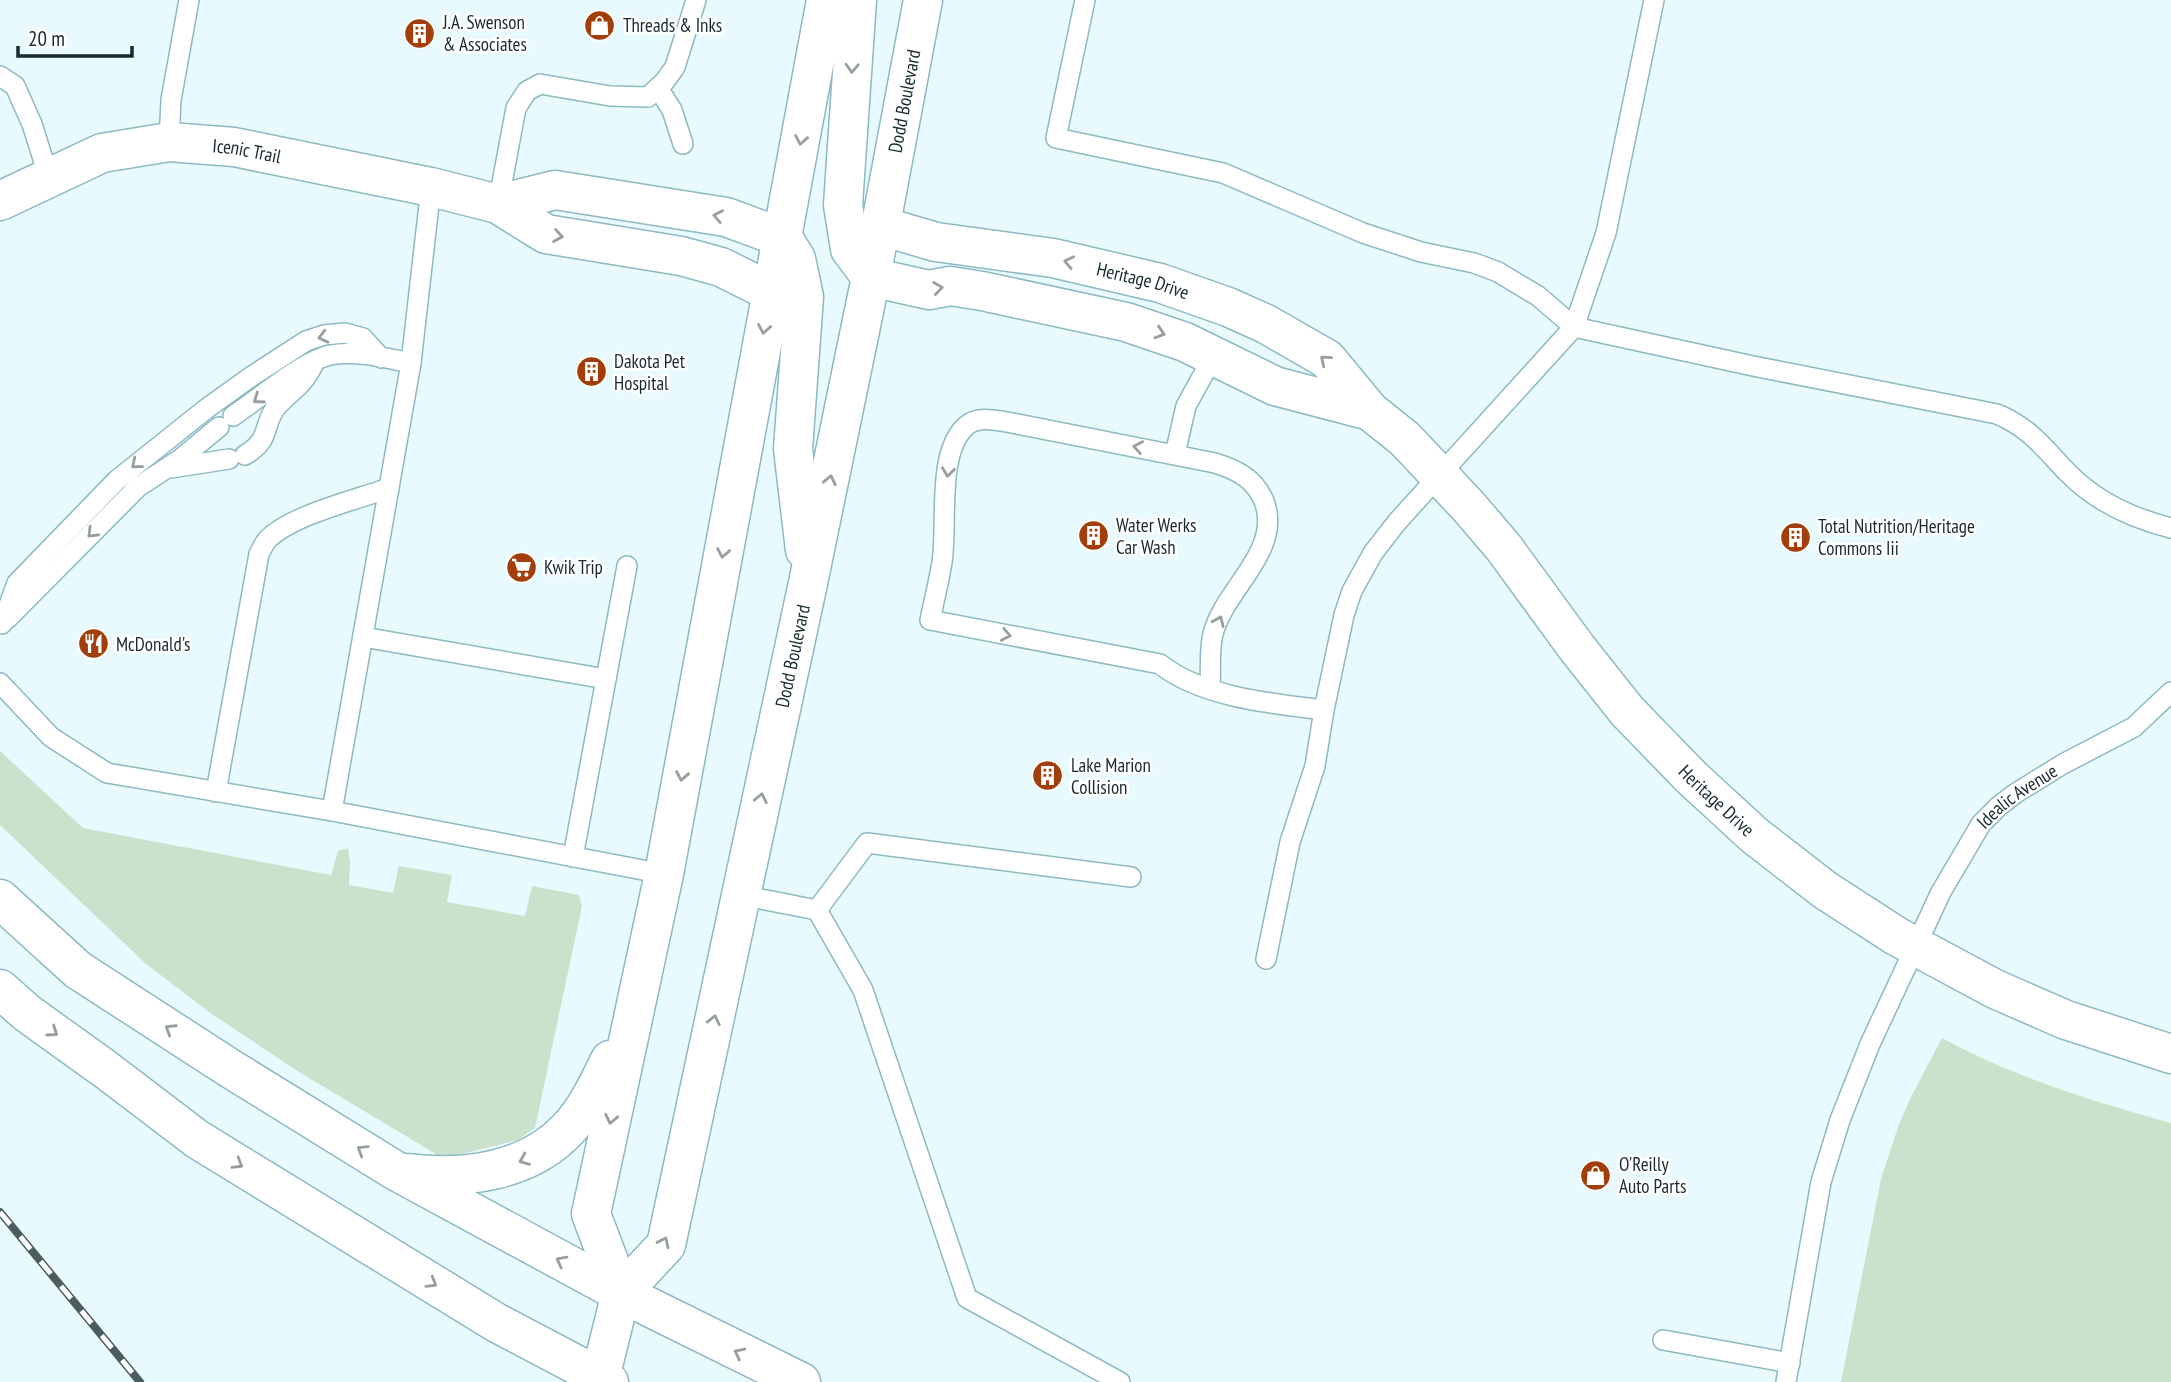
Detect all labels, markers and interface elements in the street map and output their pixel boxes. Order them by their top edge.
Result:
shop icon: Threads & Inks [583,8,617,42]
place label: J.A. Swenson & Associates [442,10,527,56]
place label: Threads & Inks [623,13,722,37]
scale bar [18,14,131,58]
building icon: J.A. Swenson & Associates [403,16,437,50]
text: 20 m [28,25,65,52]
street label: Dodd Boulevard [883,47,925,155]
one-way arrow [845,63,860,74]
street label: Icenic Trail [212,133,284,168]
one-way arrow [794,133,809,145]
one-way arrow [712,209,724,224]
one-way arrow [552,228,564,243]
one-way arrow [1063,255,1075,270]
street label: Heritage Drive [1094,257,1193,304]
one-way arrow [932,280,944,295]
one-way arrow [757,323,772,335]
one-way arrow [1153,324,1165,339]
one-way arrow [317,328,329,343]
place label: Dakota Pet Hospital [614,349,686,395]
building icon: Dakota Pet Hospital [574,355,608,389]
one-way arrow [1320,356,1333,368]
one-way arrow [253,391,266,403]
one-way arrow [1132,441,1144,456]
one-way arrow [131,456,144,468]
one-way arrow [940,466,955,478]
one-way arrow [821,474,836,486]
place label: Water Werks Car Wash [1116,513,1197,559]
place label: Total Nutrition/Heritage Commons Iii [1818,514,1975,560]
building icon: Water Werks Car Wash [1076,519,1110,553]
building icon: Total Nutrition/Heritage Commons Iii [1778,520,1812,554]
one-way arrow [88,525,101,538]
one-way arrow [716,547,731,559]
supermarket icon: Kwik Trip [504,550,538,584]
place label: Kwik Trip [544,555,603,579]
street label: Dodd Boulevard [770,602,815,709]
one-way arrow [1211,616,1225,628]
one-way arrow [1000,626,1012,641]
restaurant icon: McDonald's [76,627,110,661]
place label: McDonald's [116,632,191,656]
place label: Lake Marion Collision [1071,753,1151,799]
street label: Idealic Avenue [1971,758,2062,834]
building icon: Lake Marion Collision [1031,759,1065,793]
street label: Heritage Drive [1674,760,1760,842]
one-way arrow [675,770,690,782]
one-way arrow [753,792,768,804]
one-way arrow [705,1014,720,1026]
one-way arrow [45,1024,58,1036]
one-way arrow [165,1025,178,1038]
one-way arrow [605,1113,620,1125]
one-way arrow [357,1146,370,1159]
one-way arrow [519,1152,531,1166]
place label: O'Reilly Auto Parts [1619,1152,1687,1198]
one-way arrow [230,1156,243,1169]
shop icon: O'Reilly Auto Parts [1579,1158,1613,1192]
one-way arrow [656,1236,670,1249]
one-way arrow [556,1256,568,1269]
one-way arrow [424,1275,437,1288]
one-way arrow [734,1347,746,1361]

